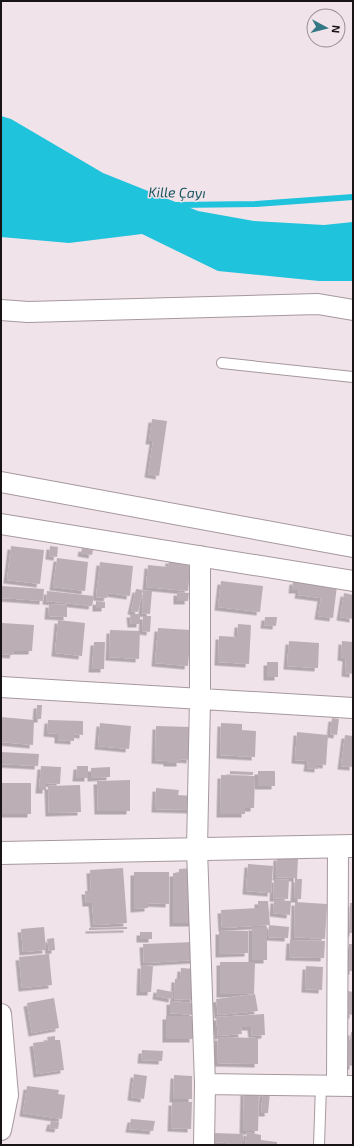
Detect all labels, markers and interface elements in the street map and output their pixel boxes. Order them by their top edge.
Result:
north arrow [306,8,346,48]
text: N [329,25,343,34]
water label: Kille Çayı [148,183,206,202]

